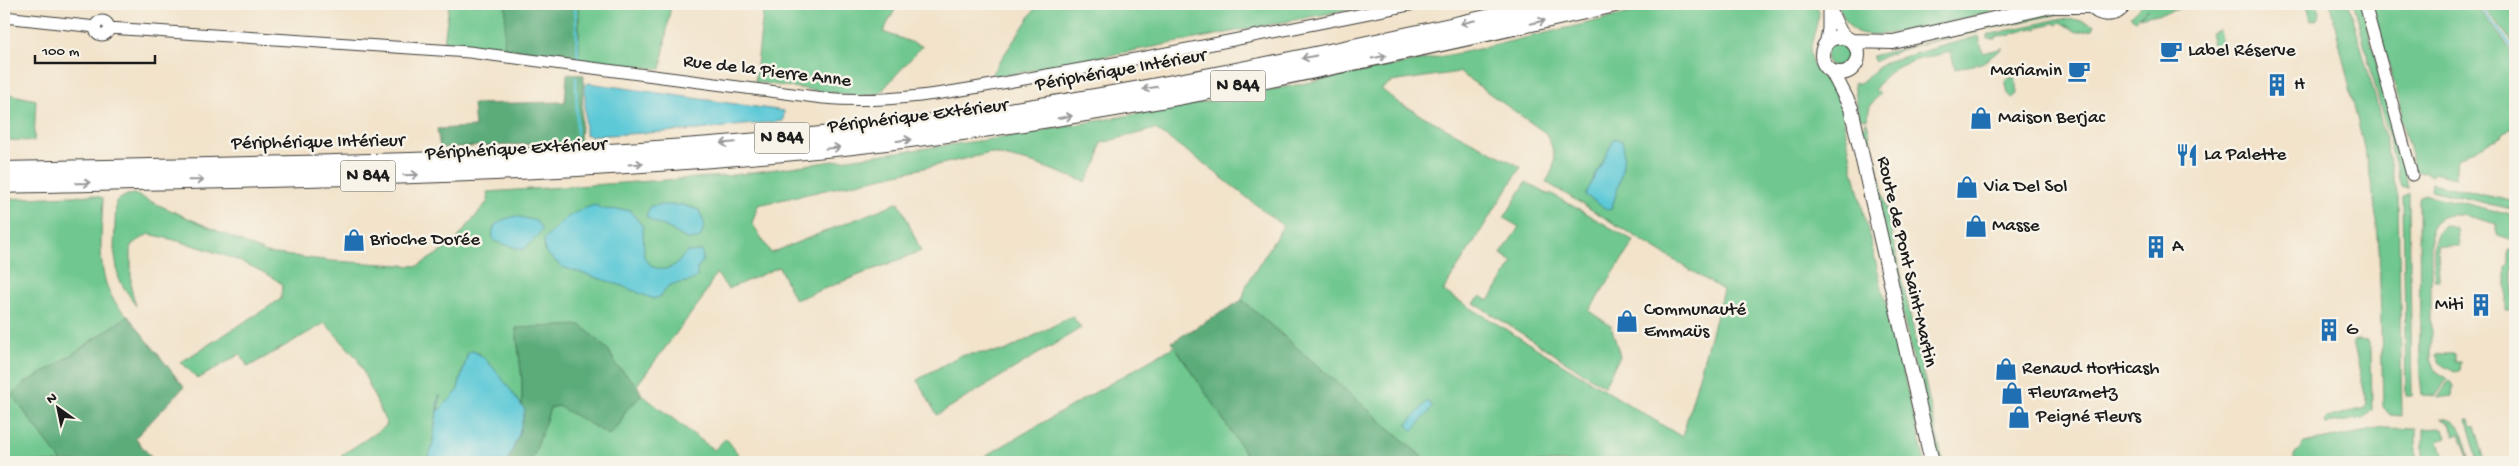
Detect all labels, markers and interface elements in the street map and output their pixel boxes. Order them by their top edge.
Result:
one-way arrow [1529,17,1545,26]
one-way arrow [1460,18,1476,27]
scale bar [35,32,155,64]
cafe icon: Label Réserve [2158,38,2184,64]
place label: Label Réserve [2188,40,2296,63]
text: 100 m [41,43,80,61]
street label: Périphérique Intérieur [1033,44,1211,98]
street label: Rue de la Pierre Anne [682,50,852,94]
one-way arrow [1302,52,1318,62]
one-way arrow [1371,52,1387,61]
cafe icon: Mariamin [2066,58,2092,84]
place label: Mariamin [1990,60,2062,83]
road number: N 844 [1210,70,1266,102]
building icon: H [2264,72,2290,98]
place label: H [2294,74,2305,97]
one-way arrow [1142,83,1158,93]
street label: Périphérique Extérieur [825,94,1012,140]
shop icon: Maison Berjac [1968,105,1994,131]
place label: Maison Berjac [1998,107,2106,130]
one-way arrow [1056,111,1072,121]
road number: N 844 [754,122,810,154]
street label: Périphérique Intérieur [230,130,407,156]
street label: Périphérique Extérieur [424,134,610,166]
one-way arrow [896,134,912,144]
one-way arrow [721,138,737,148]
restaurant icon: La Palette [2174,142,2200,168]
one-way arrow [824,143,840,153]
place label: La Palette [2204,144,2287,167]
street label: Route de Pont Saint-Martin [1871,154,1941,370]
road number: N 844 [340,160,396,192]
one-way arrow [628,160,644,169]
one-way arrow [403,170,419,179]
shop icon: Via Del Sol [1954,174,1980,200]
one-way arrow [188,176,204,185]
place label: Via Del Sol [1983,176,2067,199]
one-way arrow [74,178,91,188]
shop icon: Masse [1963,213,1989,239]
place label: Masse [1992,215,2040,238]
shop icon: Brioche Dorée [341,227,367,253]
place label: Brioche Dorée [369,229,480,252]
building icon: A [2143,234,2169,260]
place label: A [2172,236,2185,259]
building icon: Miti [2468,292,2494,318]
place label: Miti [2435,294,2464,317]
place label: Communauté Emmaüs [1644,299,1746,344]
shop icon: Communauté Emmaüs [1614,308,1640,334]
building icon: G [2316,317,2342,343]
place label: G [2346,319,2359,342]
shop icon: Renaud Horticash [1993,356,2019,382]
place label: Renaud Horticash [2022,358,2159,381]
shop icon: Fleurametz [1999,380,2025,406]
place label: Fleurametz [2027,382,2118,405]
north arrow [32,384,82,434]
text: N [44,390,61,409]
shop icon: Peigné Fleurs [2006,404,2032,430]
place label: Peigné Fleurs [2035,406,2142,429]

